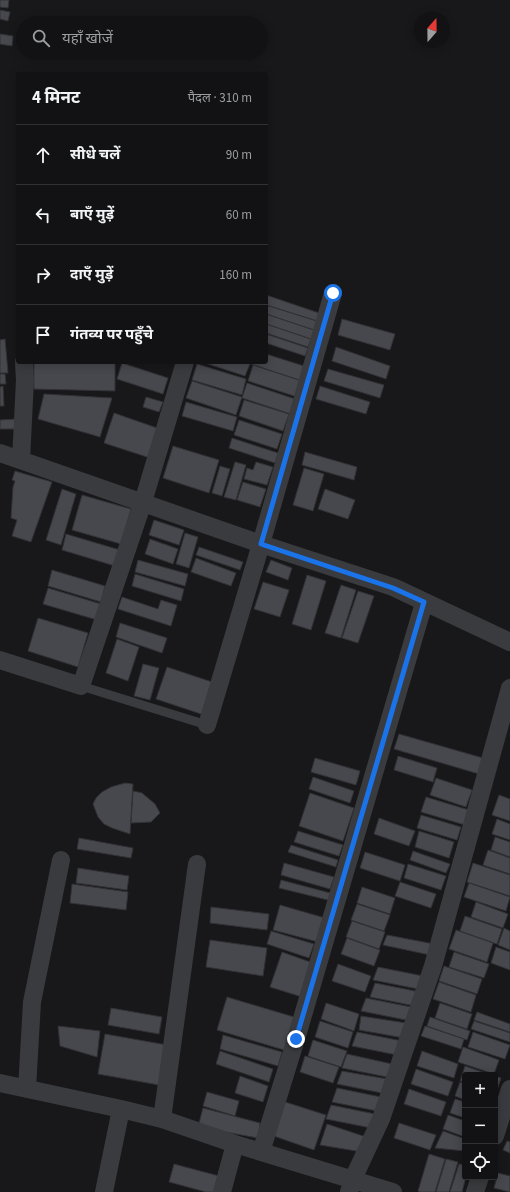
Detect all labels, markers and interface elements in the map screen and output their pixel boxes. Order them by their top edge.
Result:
north arrow [414,12,450,48]
search box [16,16,268,60]
icon: search [30,27,52,49]
text: यहाँ खोजें [62,28,113,49]
text: 4 मिनट [32,86,80,110]
text: पैदल · 310 m [188,89,252,107]
icon: ahead [32,144,54,166]
text: सीधे चलें [70,144,120,165]
text: 90 m [226,146,252,164]
icon: left [32,204,54,226]
text: बाएँ मुड़ें [70,204,114,225]
text: 60 m [226,206,252,224]
icon: right [32,264,54,286]
text: दाएँ मुड़ें [70,264,113,285]
text: 160 m [219,266,252,284]
route start [324,284,342,302]
icon: arrive [32,324,54,346]
text: गंतव्य पर पहुँचे [70,324,153,345]
route end [287,1030,305,1048]
map controls [462,1072,498,1180]
button: + [462,1072,498,1108]
button: − [462,1108,498,1144]
button: locate [462,1144,498,1180]

